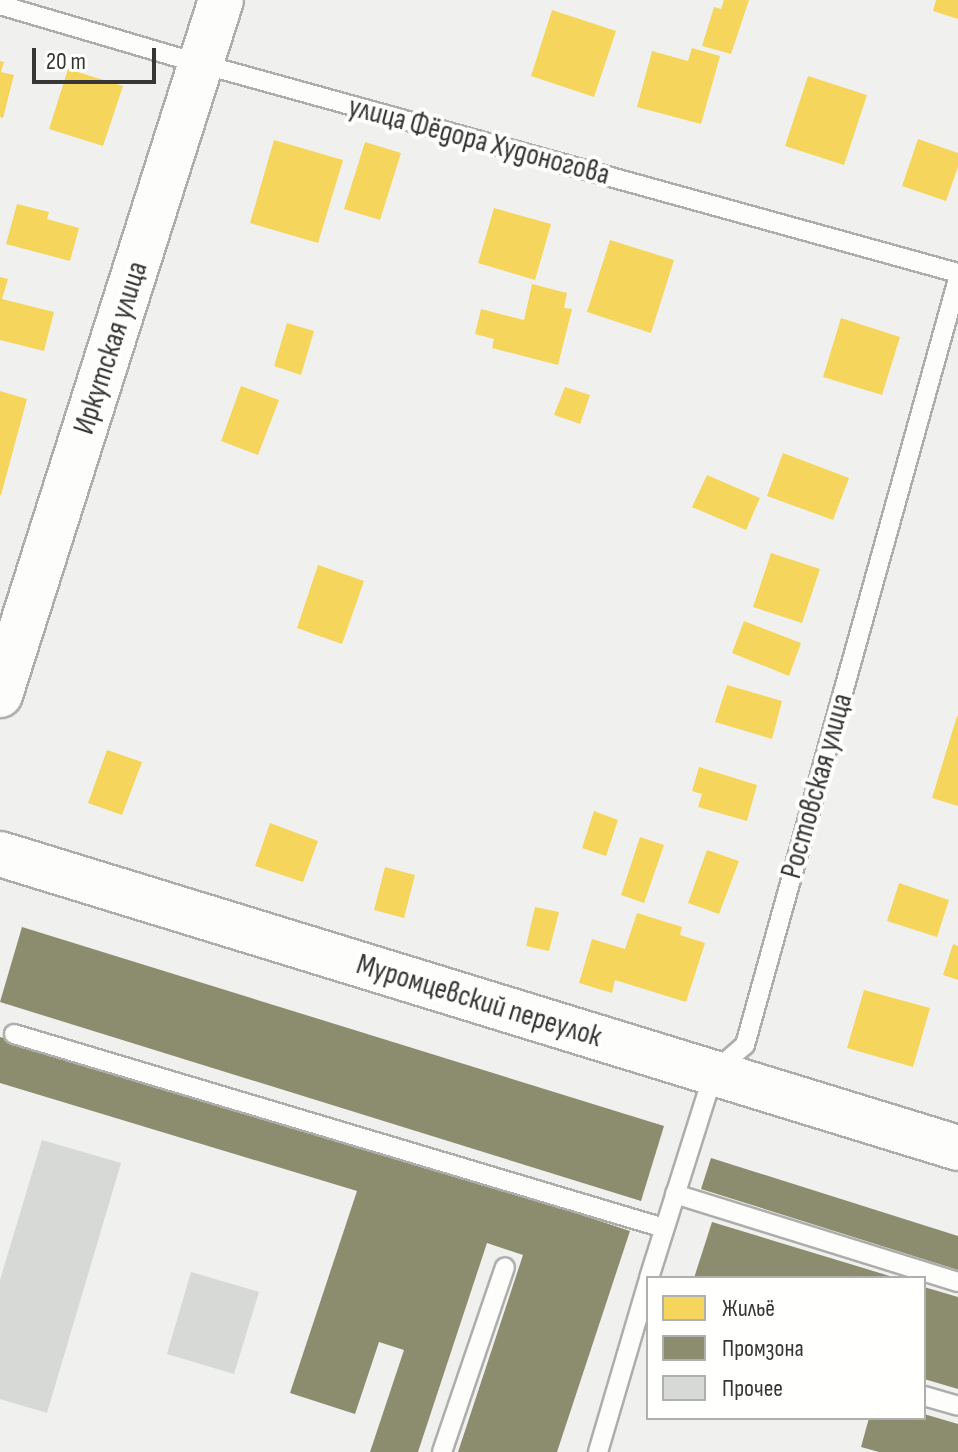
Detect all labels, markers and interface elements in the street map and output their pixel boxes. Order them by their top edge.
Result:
scale bar [36,32,160,82]
text: 20 m [46,47,86,76]
street label: улица Фёдора Худоногова [344,89,614,193]
street label: Иркутская улица [66,257,156,439]
street label: Ростовская улица [773,689,861,883]
street label: Муромцевский переулок [352,947,606,1055]
legend [646,1276,926,1420]
text: Жильё [722,1294,775,1323]
text: Промзона [722,1334,804,1363]
text: Прочее [722,1374,783,1403]

